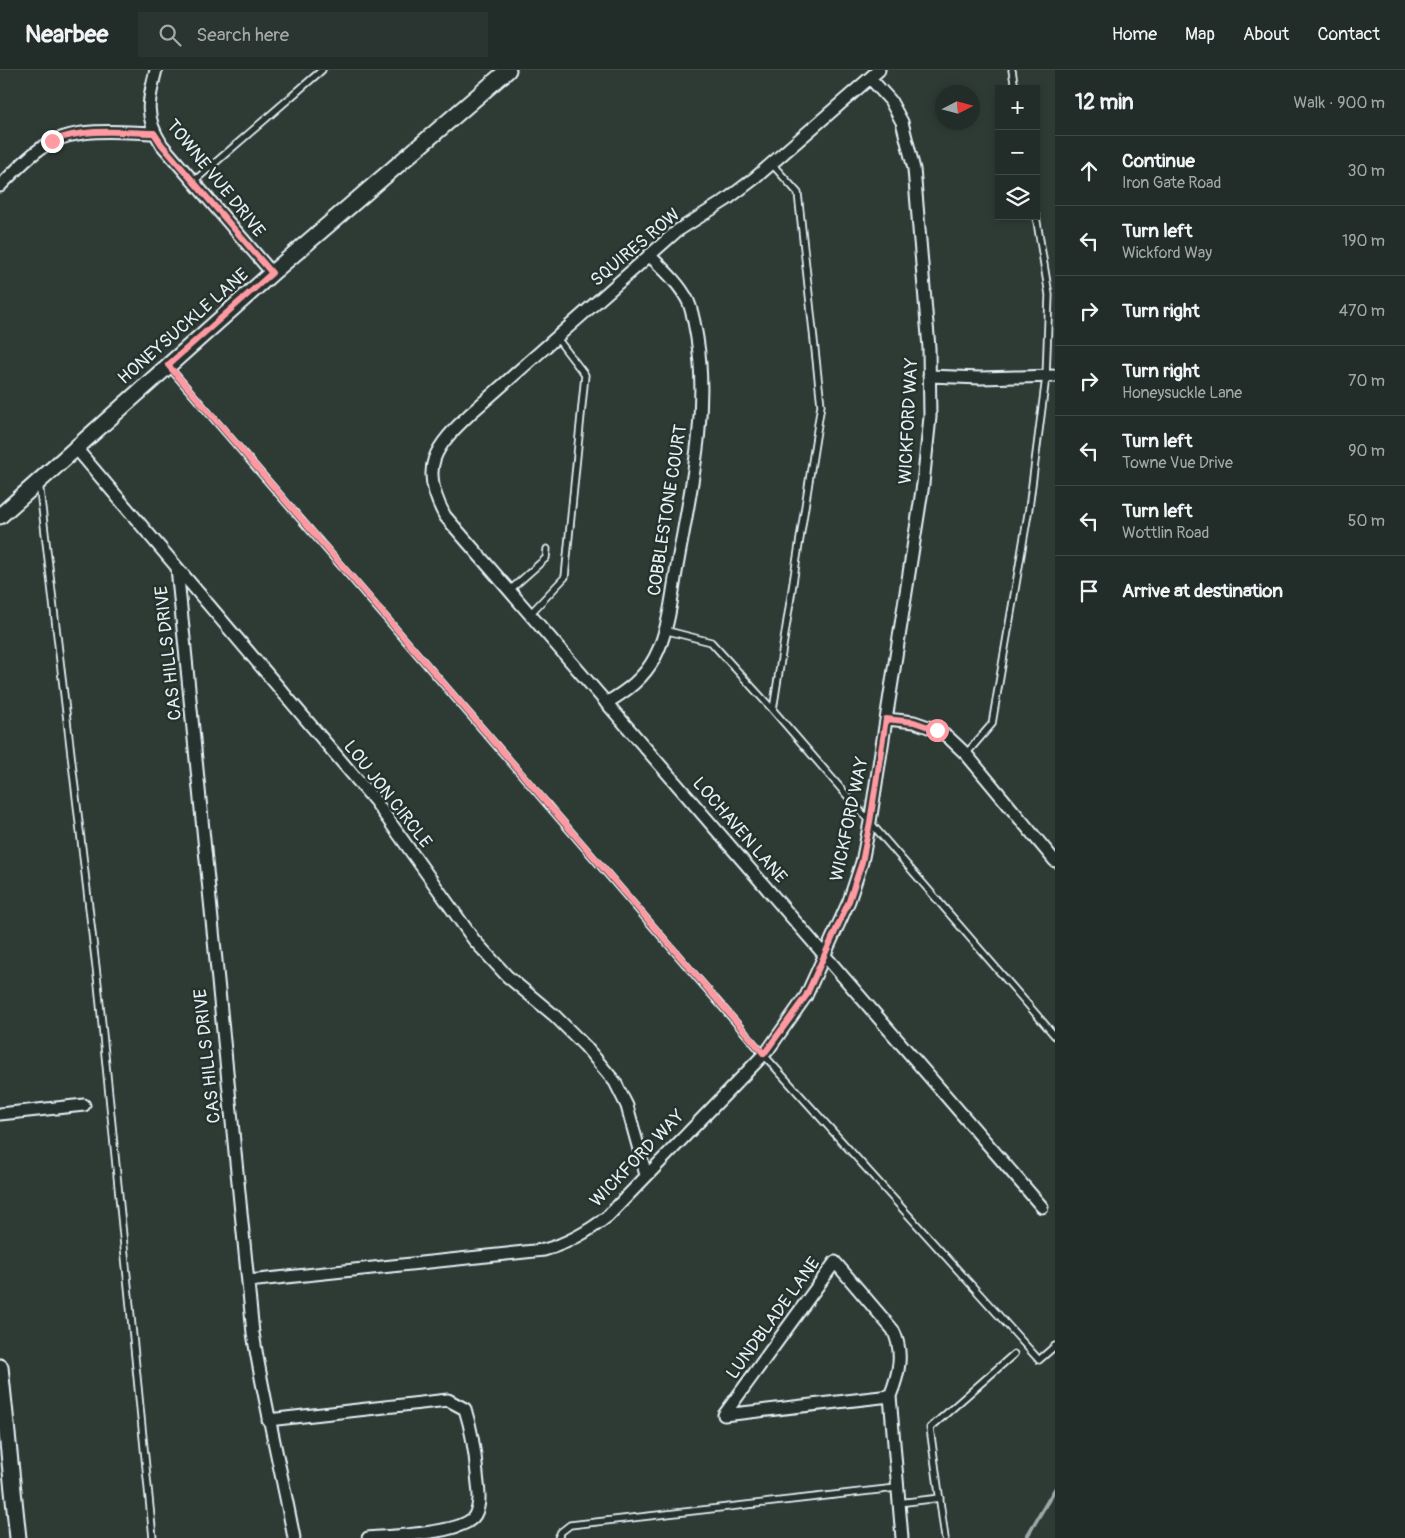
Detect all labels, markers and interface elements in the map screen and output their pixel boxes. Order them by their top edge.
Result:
search box [138,12,488,57]
text: Nearbee [25,20,108,49]
icon: search [156,21,184,49]
text: Search here [196,23,289,47]
text: Home [1112,23,1157,46]
text: Map [1185,23,1215,46]
text: About [1243,23,1289,46]
text: Contact [1317,23,1380,46]
north arrow [935,85,980,130]
map controls [995,85,1040,220]
button: + [995,85,1040,130]
text: 12 min [1075,89,1134,116]
text: Walk · 900 m [1294,93,1385,113]
street label: TOWNE VUE DRIVE [161,115,270,242]
route end [41,130,64,153]
button: − [995,130,1040,175]
text: Continue [1122,149,1195,173]
icon: ahead [1075,157,1103,185]
text: 30 m [1347,161,1385,181]
text: Iron Gate Road [1122,173,1221,193]
button: layers [995,175,1040,220]
street label: SQUIRES ROW [586,203,685,292]
text: Turn left [1122,219,1192,243]
icon: left [1075,227,1103,255]
text: 190 m [1342,231,1385,251]
text: Wickford Way [1122,243,1212,263]
street label: HONEYSUCKLE LANE [113,263,254,389]
icon: right [1075,297,1103,325]
text: Turn right [1122,299,1200,323]
text: 470 m [1339,301,1385,321]
street label: WICKFORD WAY [894,357,923,485]
text: Turn right [1122,359,1200,383]
icon: right [1075,367,1103,395]
text: 70 m [1348,371,1385,391]
text: Honeysuckle Lane [1122,383,1242,403]
street label: COBBLESTONE COURT [643,423,692,597]
text: Turn left [1122,429,1192,453]
icon: left [1075,437,1103,465]
text: 90 m [1348,441,1385,461]
text: Towne Vue Drive [1122,453,1233,473]
text: Turn left [1122,499,1192,523]
icon: left [1075,507,1103,535]
text: 50 m [1348,511,1385,531]
text: Wottlin Road [1122,523,1209,543]
icon: arrive [1075,577,1103,605]
text: Arrive at destination [1122,579,1283,603]
street label: CAS HILLS DRIVE [150,584,187,721]
route start [926,719,949,742]
street label: LOU JON CIRCLE [338,736,437,853]
street label: WICKFORD WAY [825,754,874,883]
street label: LOCHAVEN LANE [687,772,792,888]
street label: CAS HILLS DRIVE [189,987,226,1124]
street label: WICKFORD WAY [585,1104,690,1212]
street label: LUNDBLADE LANE [721,1253,825,1384]

